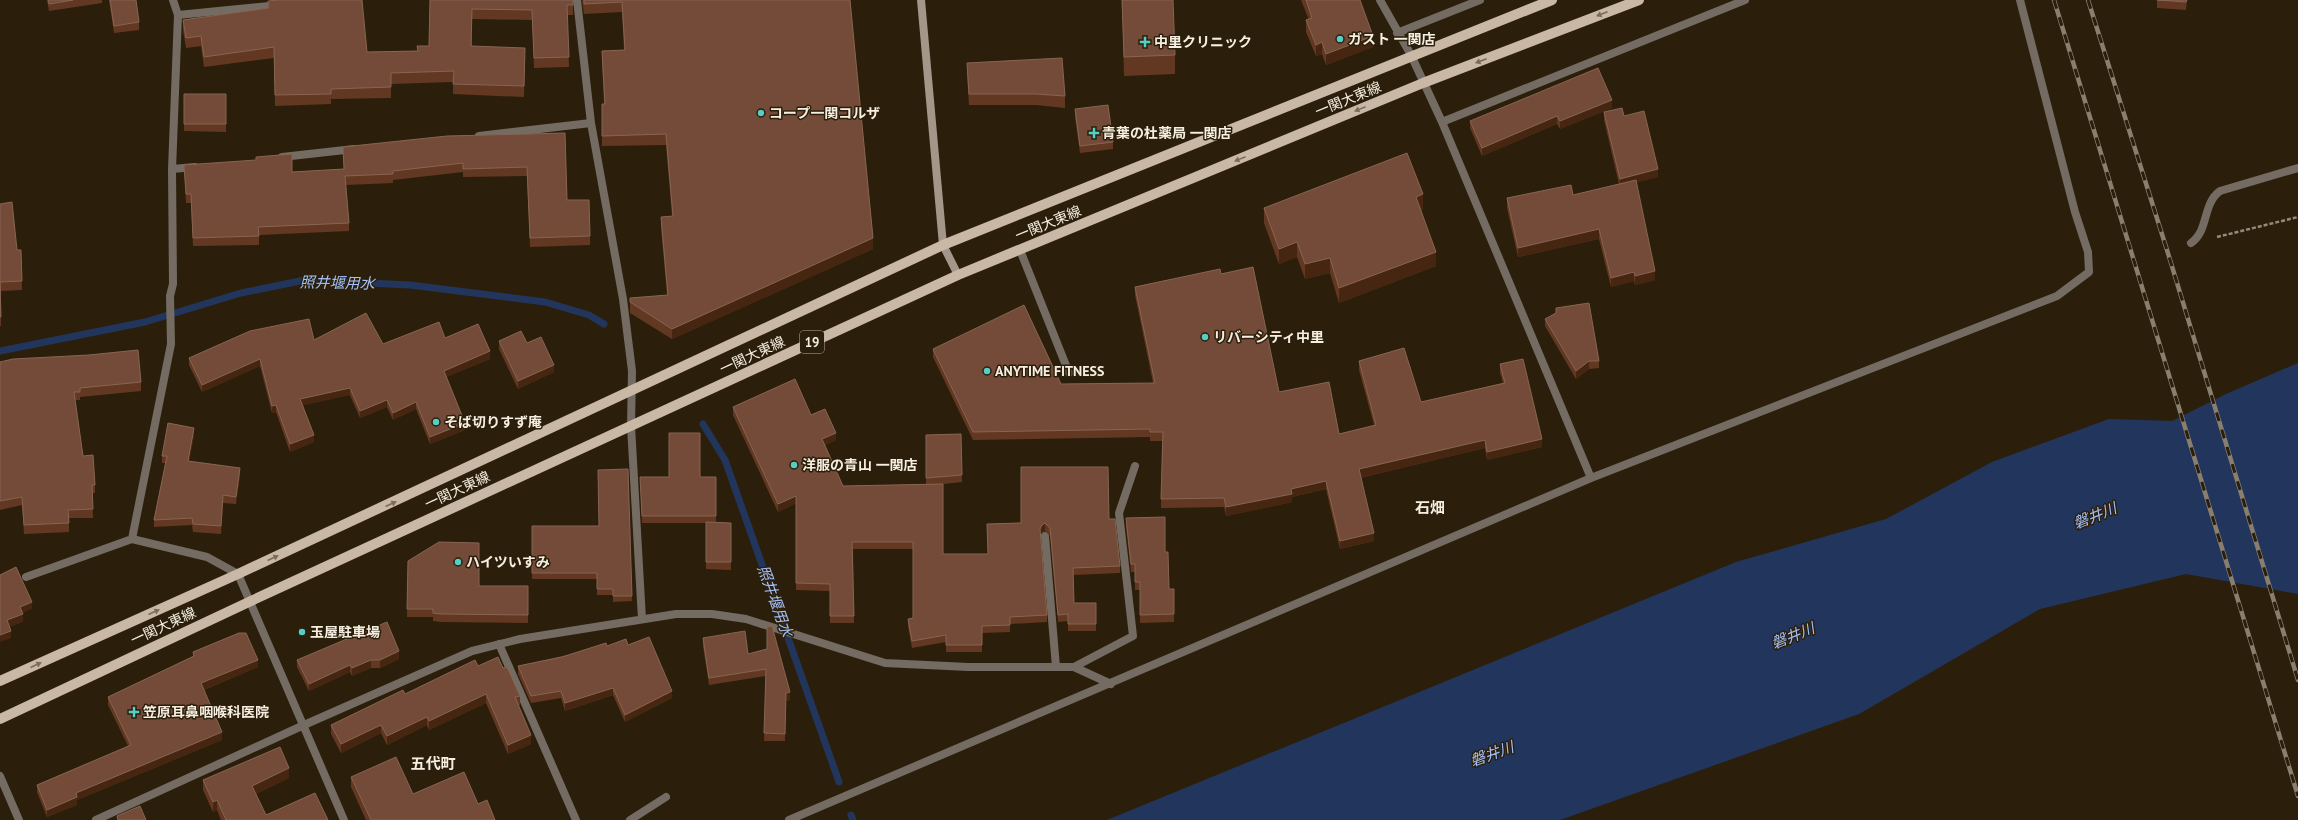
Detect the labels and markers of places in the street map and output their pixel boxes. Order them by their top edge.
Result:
place label: ガスト 一関店 [1348,30,1436,48]
place label: 中里クリニック [1154,33,1252,51]
marker: ガスト 一関店 [1335,34,1345,44]
marker: 中里クリニック [1139,36,1151,48]
place label: コープ一関コルザ [769,104,880,122]
marker: コープ一関コルザ [756,108,766,118]
place label: 青葉の杜薬局 一関店 [1102,124,1232,142]
marker: 青葉の杜薬局 一関店 [1089,128,1099,138]
place label: リバーシティ中里 [1213,328,1324,346]
marker: リバーシティ中里 [1200,332,1210,342]
place label: ANYTIME FITNESS [995,362,1104,380]
marker: ANYTIME FITNESS [982,366,992,376]
place label: そば切りすず庵 [444,413,542,431]
marker: そば切りすず庵 [431,417,441,427]
place label: 洋服の青山 一関店 [802,456,918,474]
marker: 洋服の青山 一関店 [789,460,799,470]
place label: ハイツいすみ [466,553,550,571]
marker: ハイツいすみ [453,557,463,567]
place label: 玉屋駐車場 [310,623,380,641]
marker: 玉屋駐車場 [297,627,307,637]
place label: 笠原耳鼻咽喉科医院 [143,703,269,721]
marker: 笠原耳鼻咽喉科医院 [128,706,140,718]

